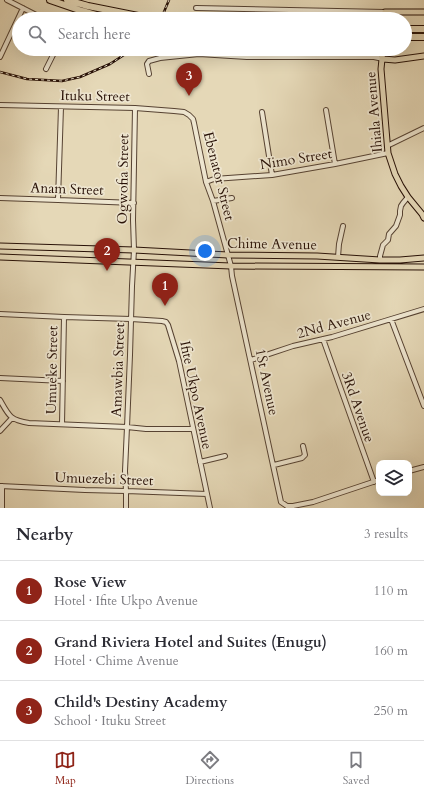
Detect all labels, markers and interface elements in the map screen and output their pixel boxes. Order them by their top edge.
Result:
search box [12,12,412,56]
icon: search [26,23,48,45]
text: Search here [58,24,131,44]
pin: 3 [176,63,202,96]
street label: Ihiala Avenue [361,71,387,153]
street label: Ituku Street [60,86,130,106]
street label: Ebenator Street [199,130,239,223]
street label: Ogwofia Street [113,133,133,224]
street label: Nimo Street [259,144,334,174]
street label: Anam Street [30,178,105,200]
street label: Chime Avenue [227,234,317,254]
pin: 2 [94,238,120,271]
your location [195,241,215,261]
pin: 1 [152,273,178,306]
street label: 2Nd Avenue [295,305,373,343]
street label: Amawbia Street [107,322,129,417]
street label: Umueke Street [42,325,62,414]
street label: Ifite Ukpo Avenue [175,339,217,451]
street label: 1St Avenue [251,347,283,417]
street label: 3Rd Avenue [337,369,379,445]
map controls [376,460,412,496]
button: layers [376,460,412,496]
street label: Umuezebi Street [54,468,154,490]
text: Nearby [16,523,73,546]
text: 3 results [364,525,408,543]
text: Rose View [54,572,127,592]
text: 1 [26,582,32,600]
text: 110 m [374,582,408,600]
text: Hotel · Ifite Ukpo Avenue [54,592,198,610]
text: Grand Riviera Hotel and Suites (Enugu) [54,632,327,652]
text: 2 [26,642,32,660]
text: 160 m [374,642,408,660]
text: Hotel · Chime Avenue [54,652,179,670]
text: Child's Destiny Academy [54,692,228,712]
text: 3 [26,702,32,720]
text: 250 m [374,702,408,720]
text: School · Ituku Street [54,712,166,730]
tab: Map [54,749,76,788]
tab: Directions [185,749,234,788]
tab: Saved [343,749,370,788]

